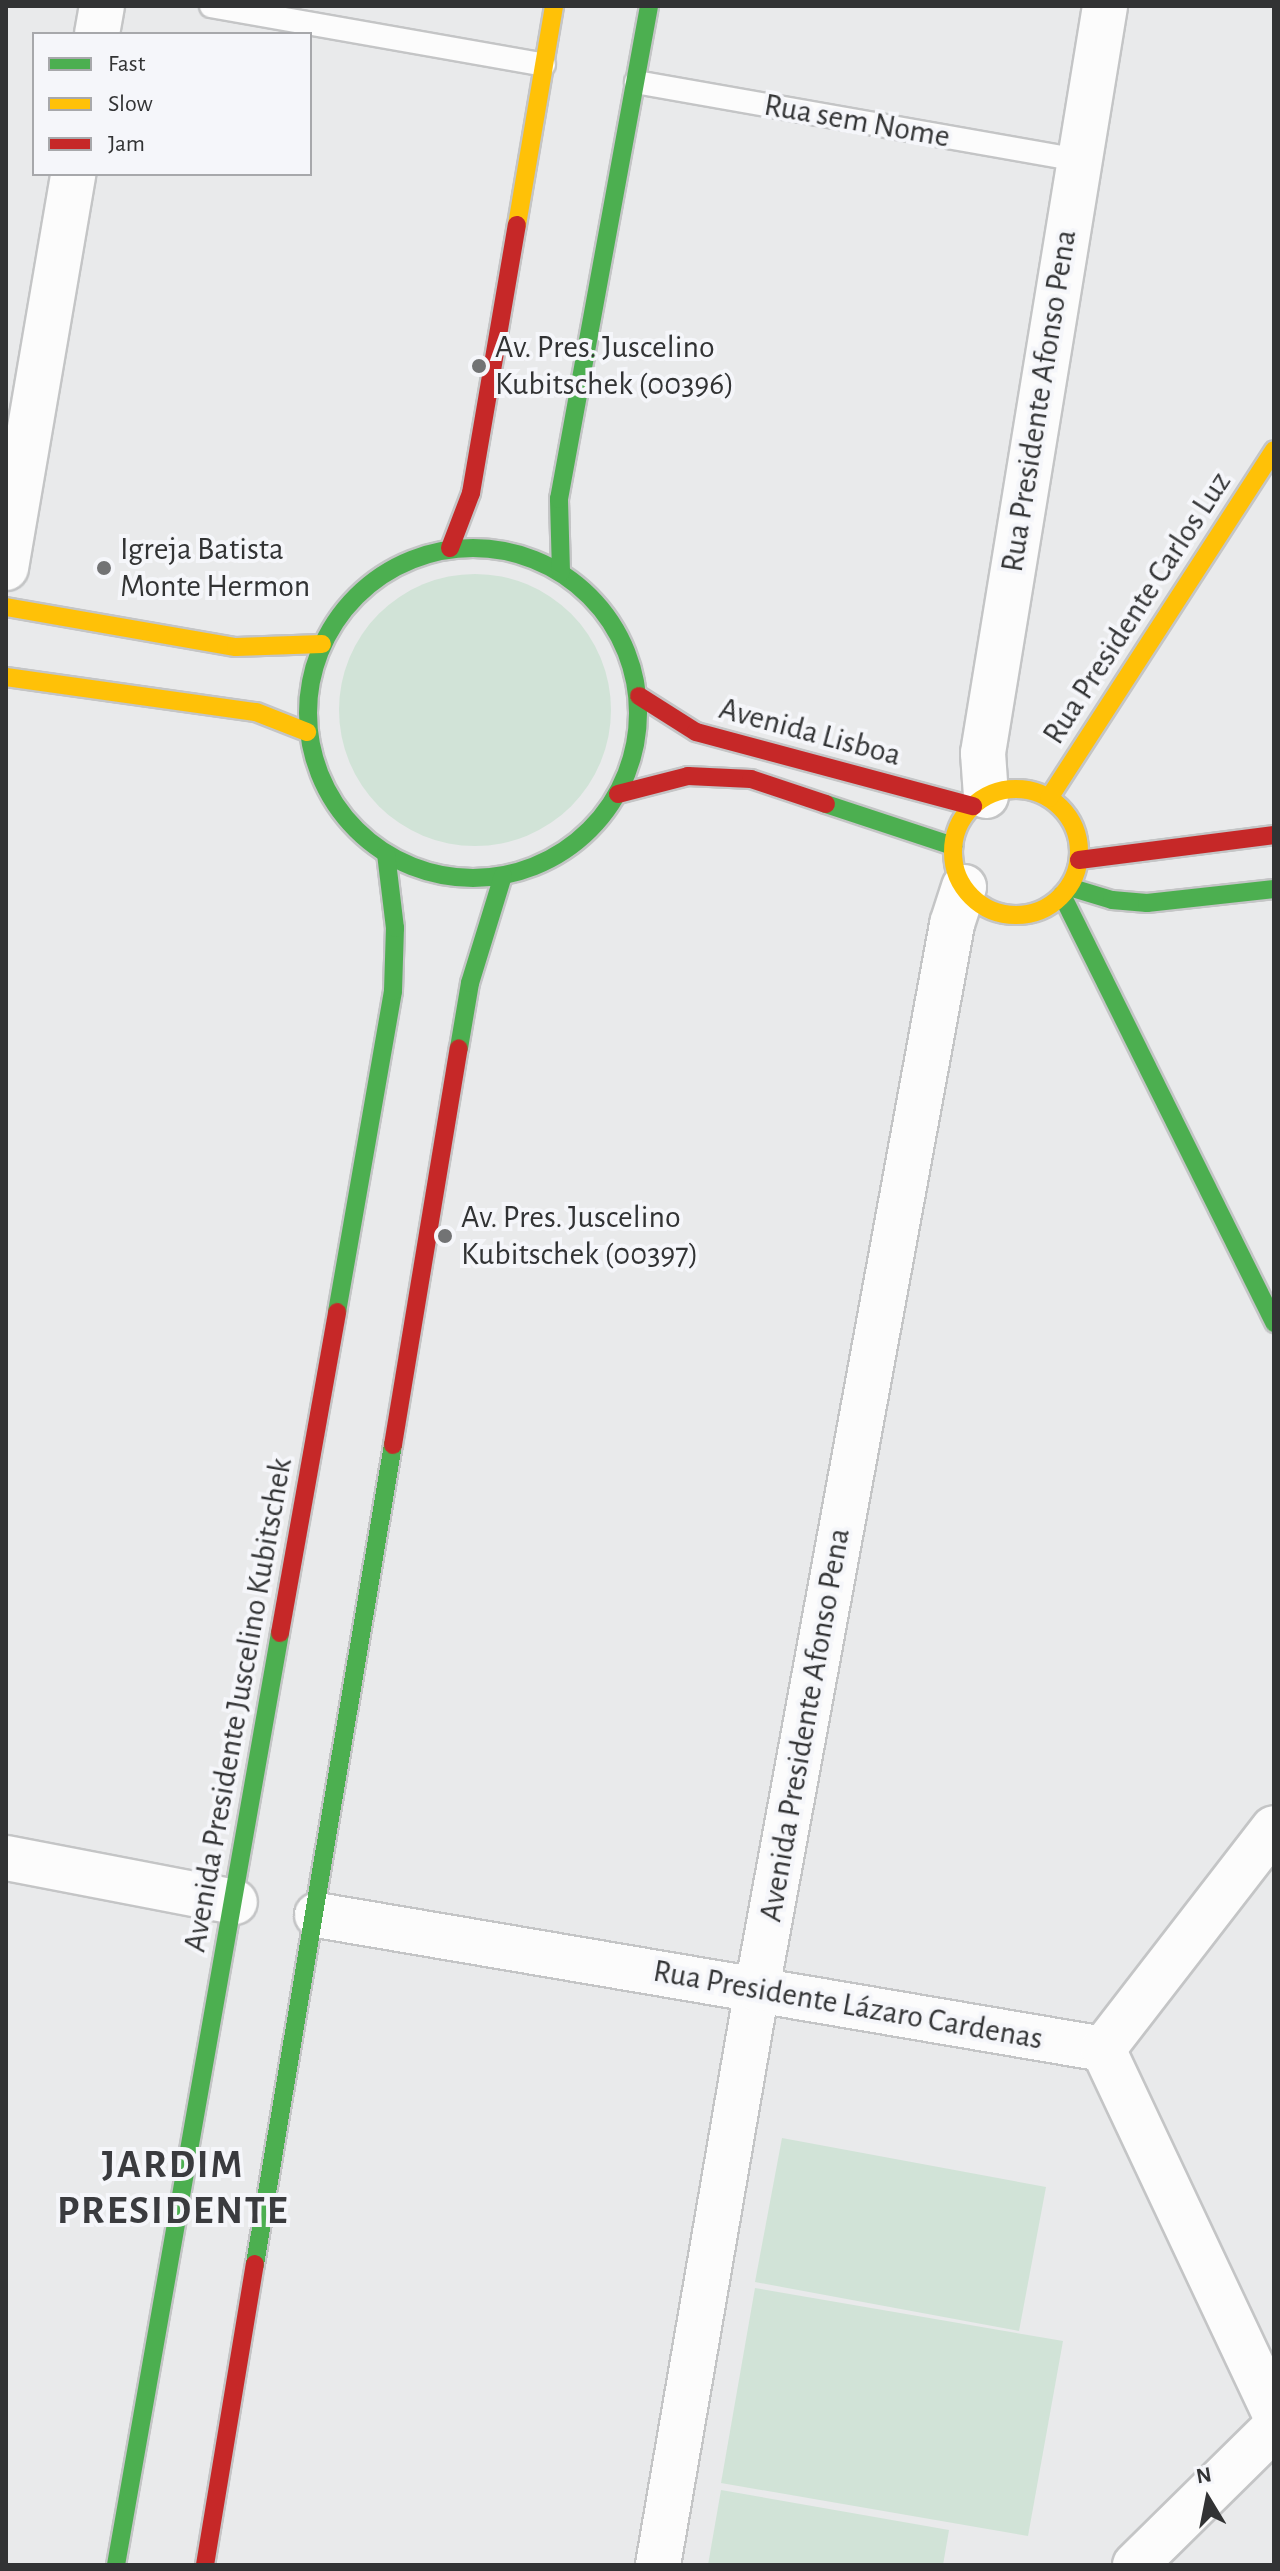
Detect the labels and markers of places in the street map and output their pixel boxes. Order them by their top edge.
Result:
place label: Av. Pres. Juscelino Kubitschek (00396) [495,329,734,404]
marker: Av. Pres. Juscelino Kubitschek (00396) [470,357,488,375]
place label: Igreja Batista Monte Hermon [120,531,310,606]
marker: Igreja Batista Monte Hermon [95,559,113,577]
place label: Av. Pres. Juscelino Kubitschek (00397) [461,1199,699,1274]
marker: Av. Pres. Juscelino Kubitschek (00397) [436,1227,454,1245]

